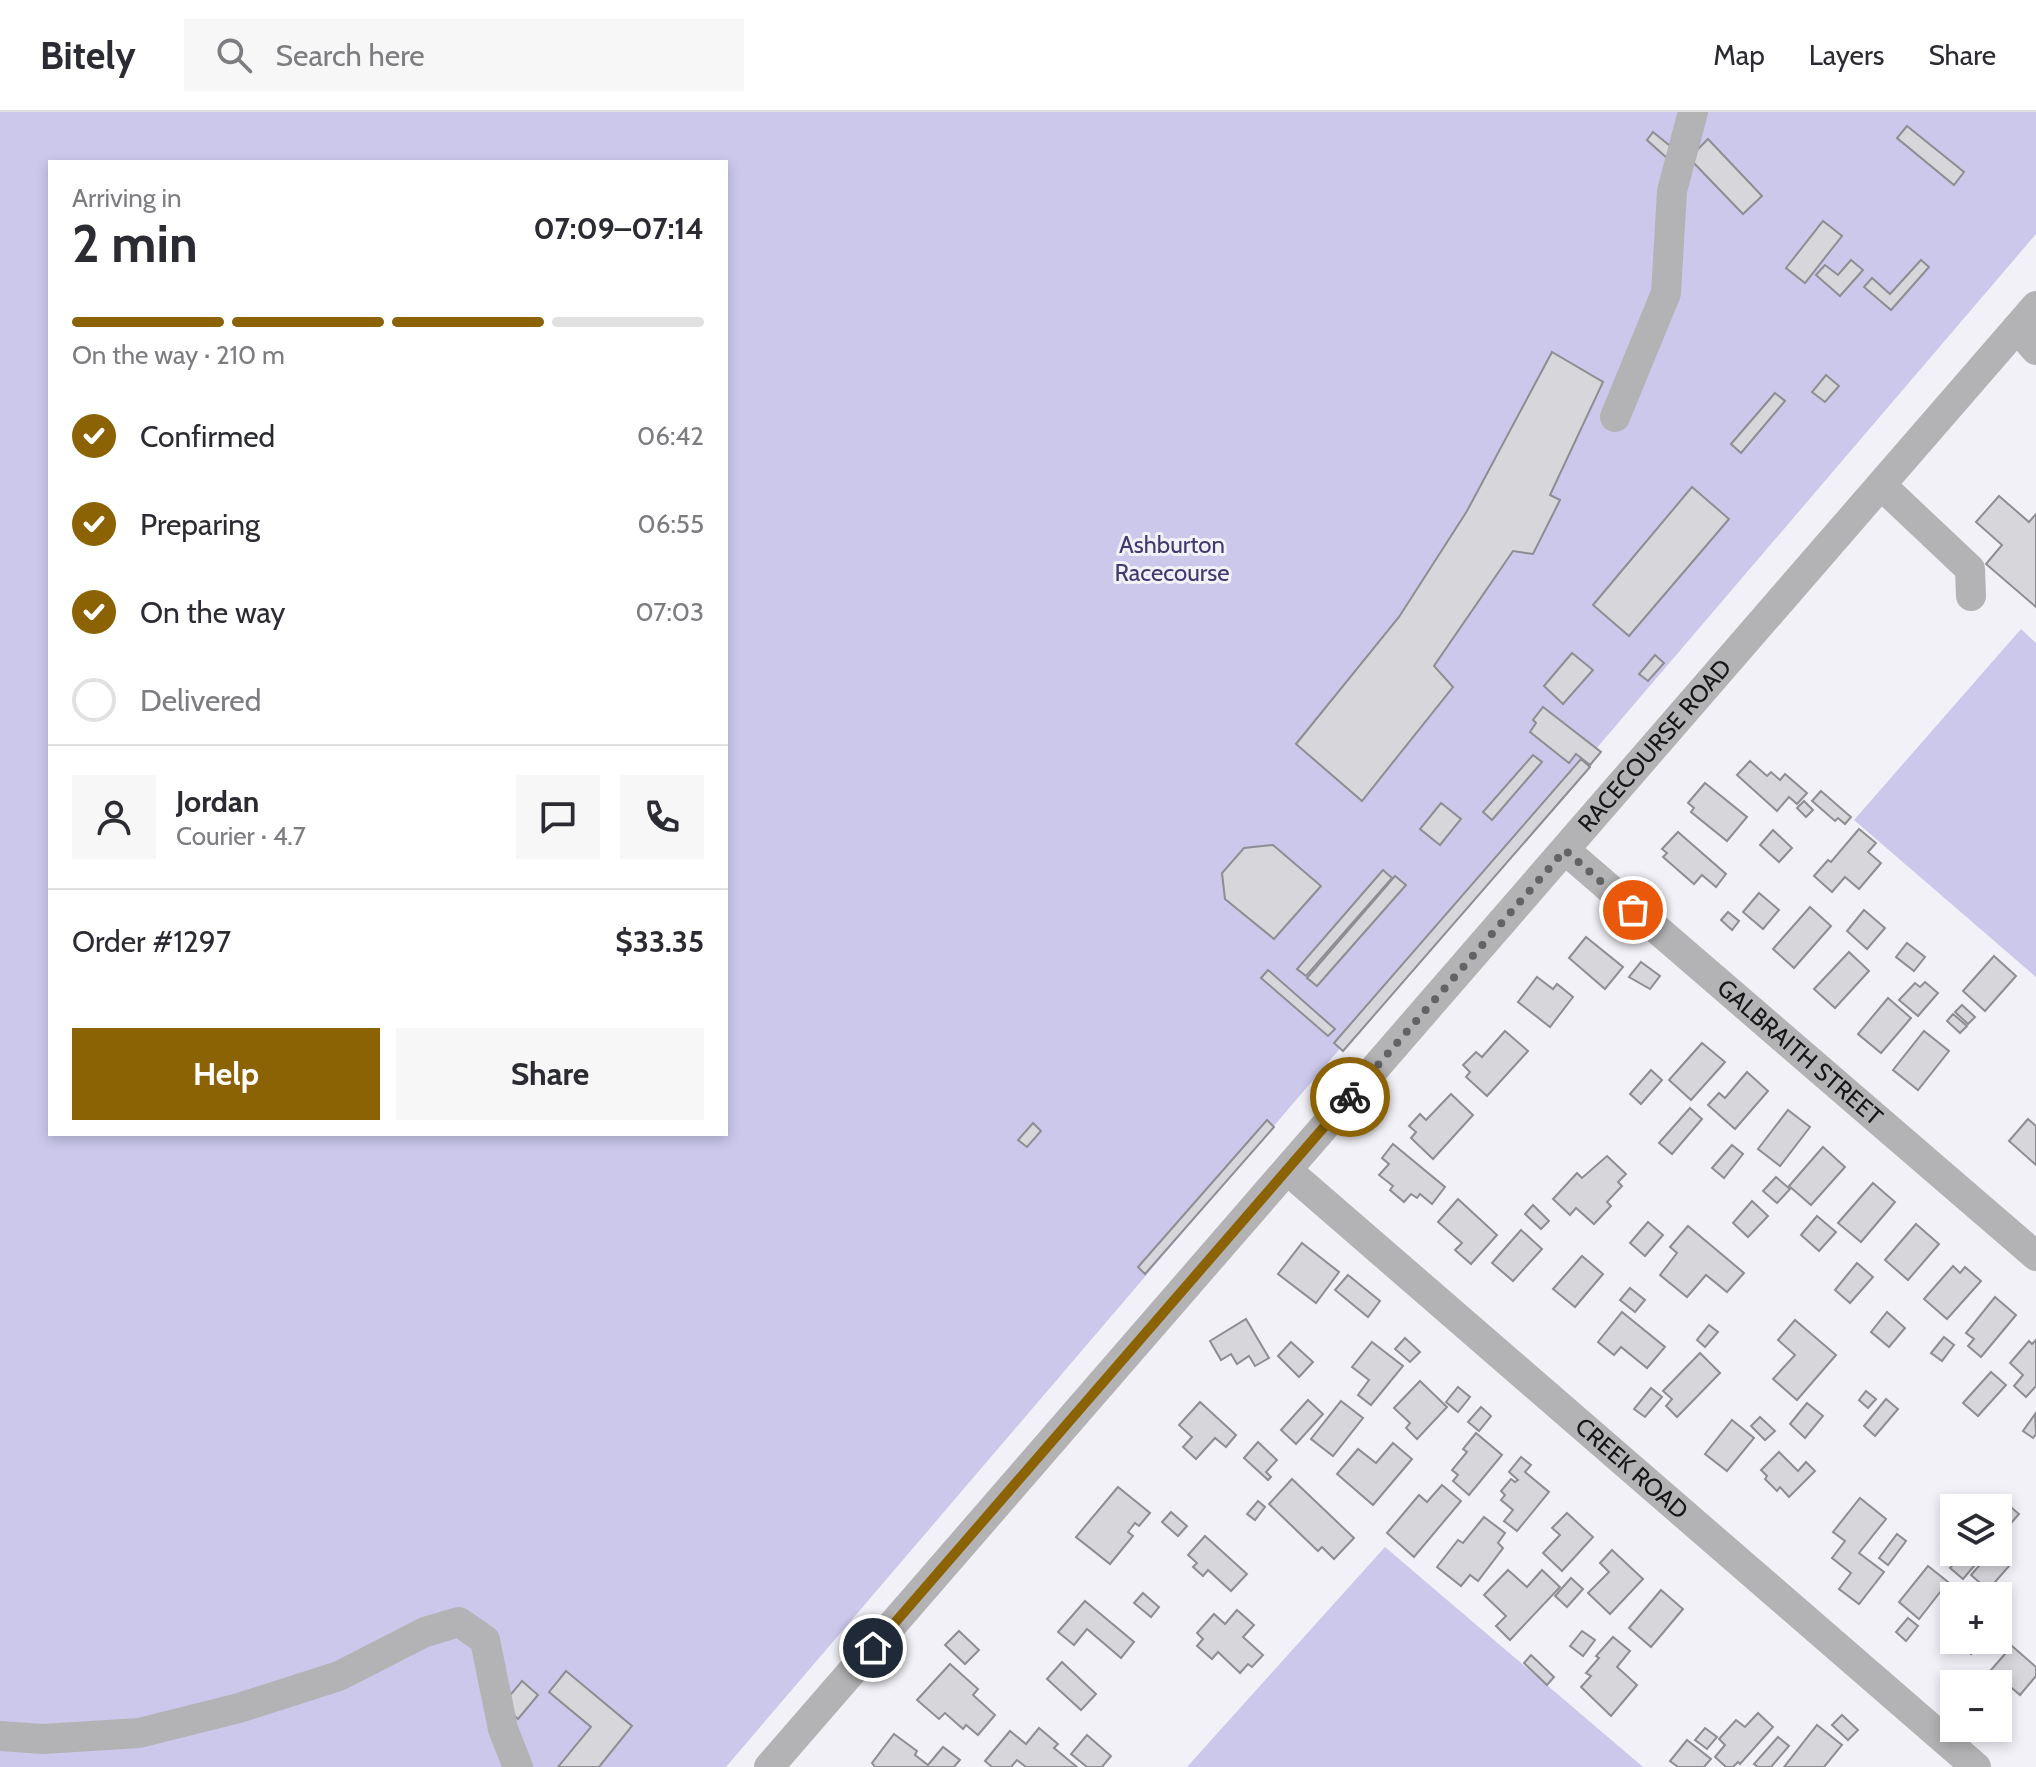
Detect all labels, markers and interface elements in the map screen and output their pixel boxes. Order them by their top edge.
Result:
search box [184,19,744,91]
text: Bitely [40,32,136,79]
icon: search [212,33,256,77]
text: Search here [276,37,425,74]
text: Map [1713,38,1765,72]
text: Layers [1809,38,1884,72]
text: Share [1928,38,1996,72]
text: Arriving in [72,182,182,214]
text: 07:09–07:14 [533,210,704,247]
text: 2 min [72,212,198,275]
text: On the way · 210 m [72,339,285,371]
icon: check [72,414,116,458]
text: Confirmed [140,418,275,455]
text: 06:42 [637,420,704,452]
icon: check [72,502,116,546]
text: Preparing [140,506,260,543]
text: 06:55 [638,508,704,540]
park label: Ashburton Racecourse [1114,530,1230,587]
icon: check [72,590,116,634]
text: On the way [140,594,285,631]
text: 07:03 [635,596,704,628]
street label: RACECOURSE ROAD [1572,653,1737,838]
text: Delivered [140,682,261,719]
button: person [72,775,156,859]
button: chat [516,775,600,859]
button: phone [620,775,704,859]
text: Jordan [176,783,259,820]
text: Courier · 4.7 [176,820,306,852]
pin [1599,876,1667,944]
icon: bag [1611,888,1655,932]
text: Order #1297 [72,923,231,960]
text: $33.35 [615,923,704,960]
street label: GALBRAITH STREET [1712,973,1889,1131]
button: Help [72,1028,380,1120]
button: Share [396,1028,704,1120]
courier [1310,1057,1390,1137]
icon: bike [1328,1075,1372,1119]
street label: CREEK ROAD [1570,1411,1694,1525]
map controls [1940,1494,2012,1742]
button: layers [1940,1494,2012,1566]
button: + [1940,1582,2012,1654]
pin [839,1614,907,1682]
icon: home [851,1626,895,1670]
button: − [1940,1670,2012,1742]

